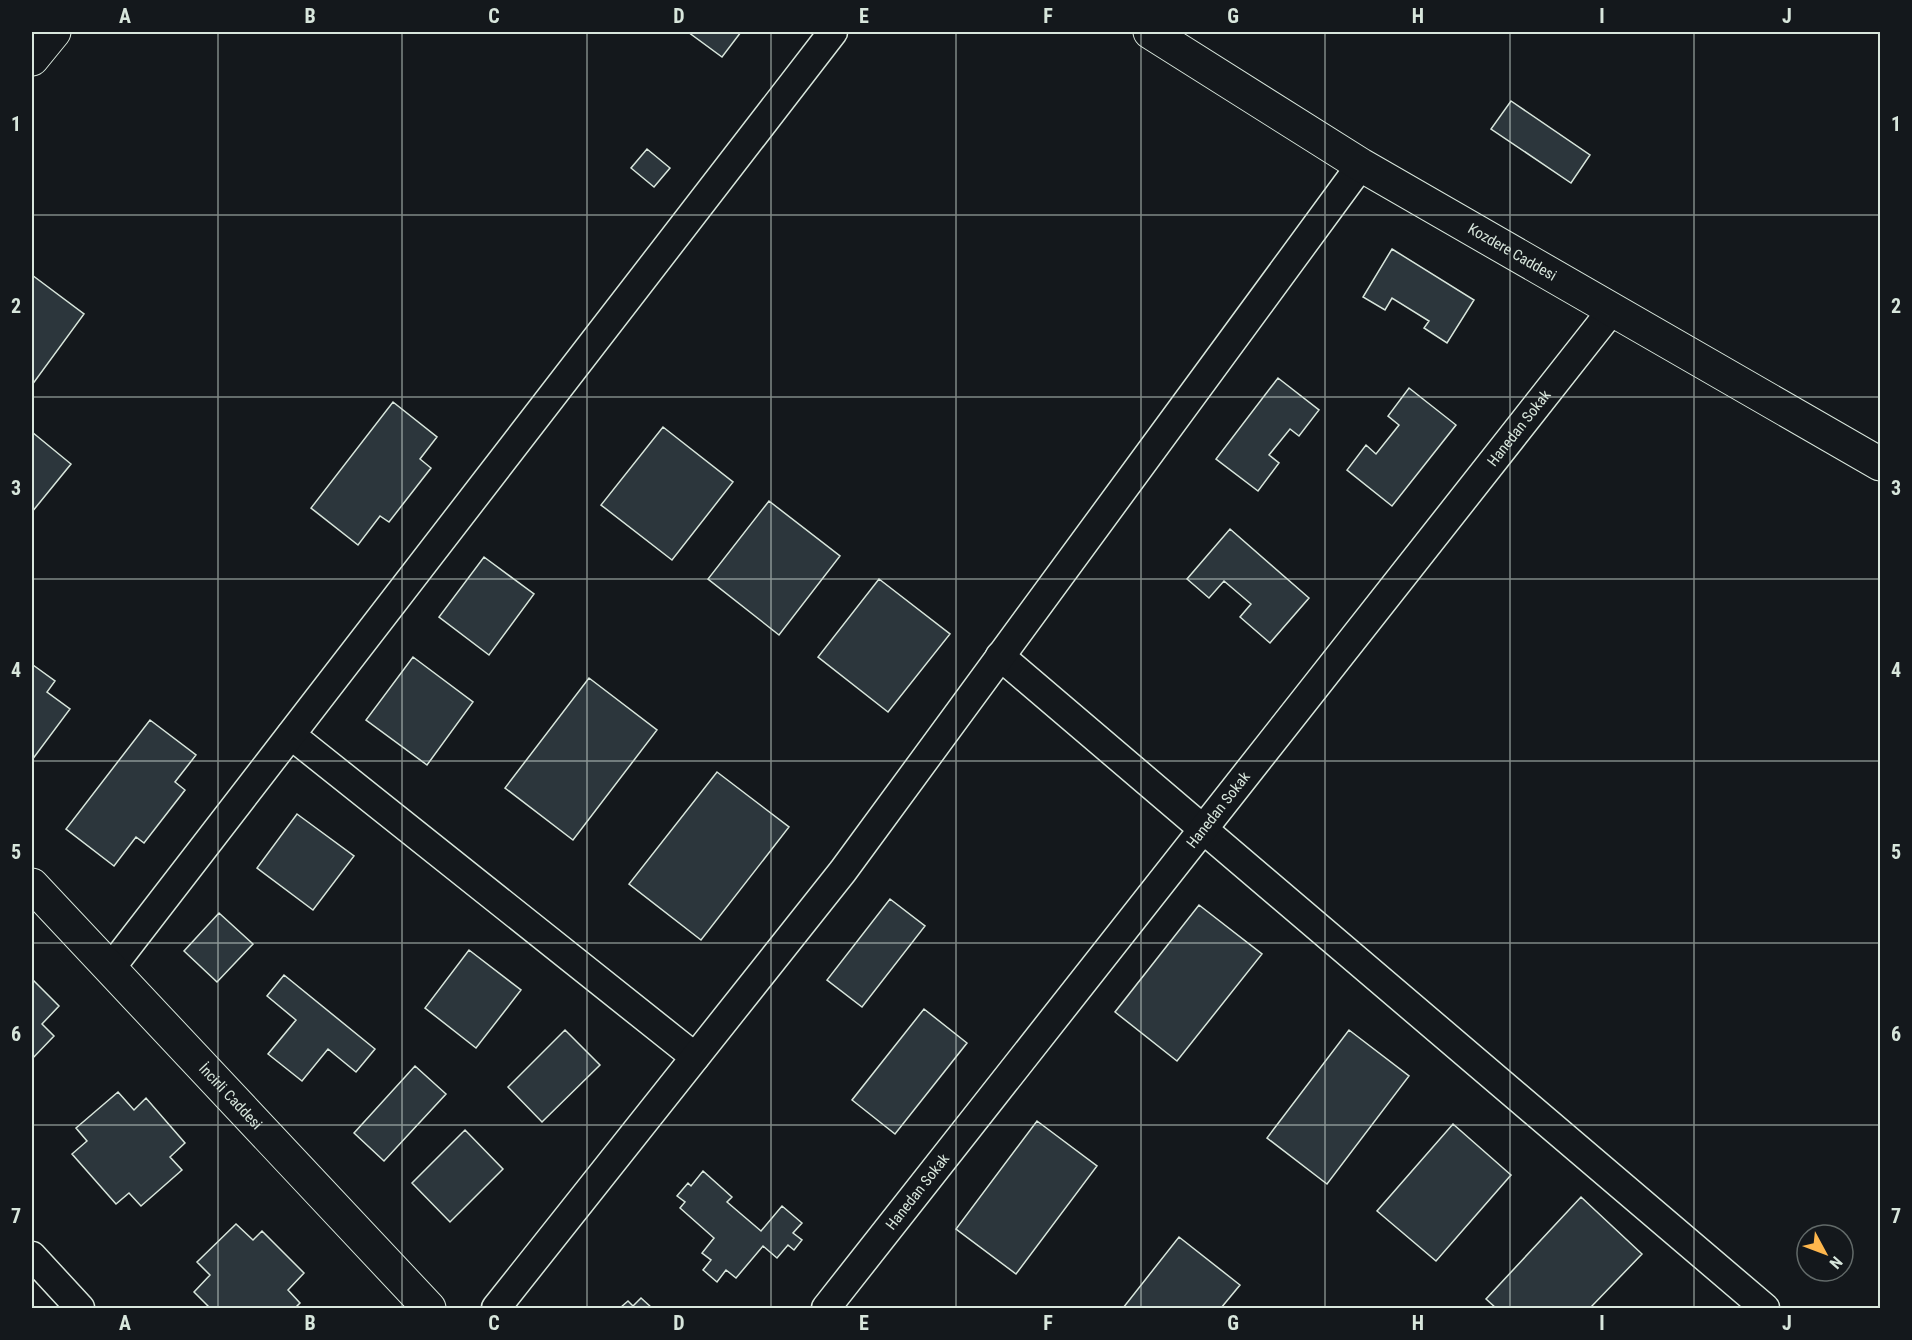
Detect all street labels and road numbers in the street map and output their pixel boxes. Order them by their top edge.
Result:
street label: Kozdere Caddesi [1465,220,1560,285]
street label: Hanedan Sokak [1483,386,1555,470]
street label: Hanedan Sokak [1183,768,1254,852]
street label: İncirli Caddesi [195,1060,266,1133]
street label: Hanedan Sokak [882,1150,953,1234]

